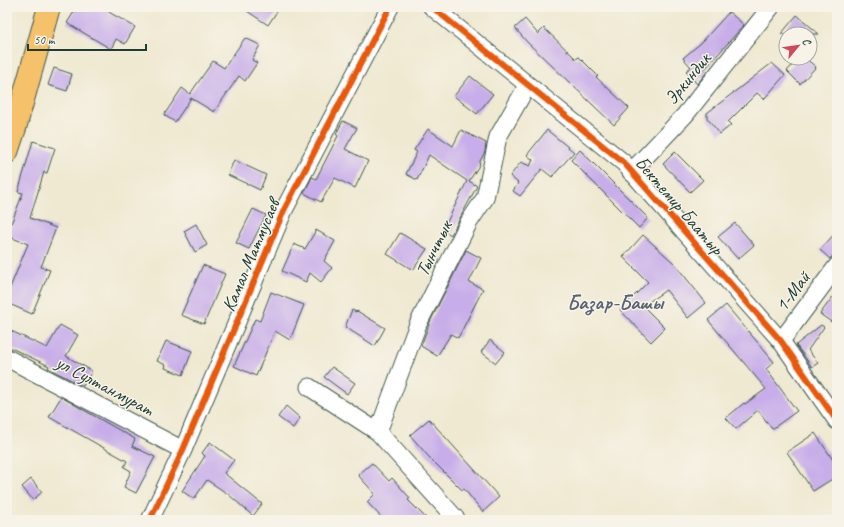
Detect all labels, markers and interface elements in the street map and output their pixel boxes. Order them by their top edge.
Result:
scale bar [28,26,146,52]
north arrow [778,26,818,66]
text: 50 m [34,32,56,48]
text: С [799,35,815,48]
street label: Эркиндик [659,46,717,110]
street label: Бектемир Баатыр [630,151,729,261]
street label: Камал Матмусаев [217,192,287,315]
street label: Тынчтык [410,215,458,280]
street label: 1-Май [770,266,816,317]
district label: Базар-Башы [567,289,665,316]
street label: ул Султанмурат [51,350,158,422]

